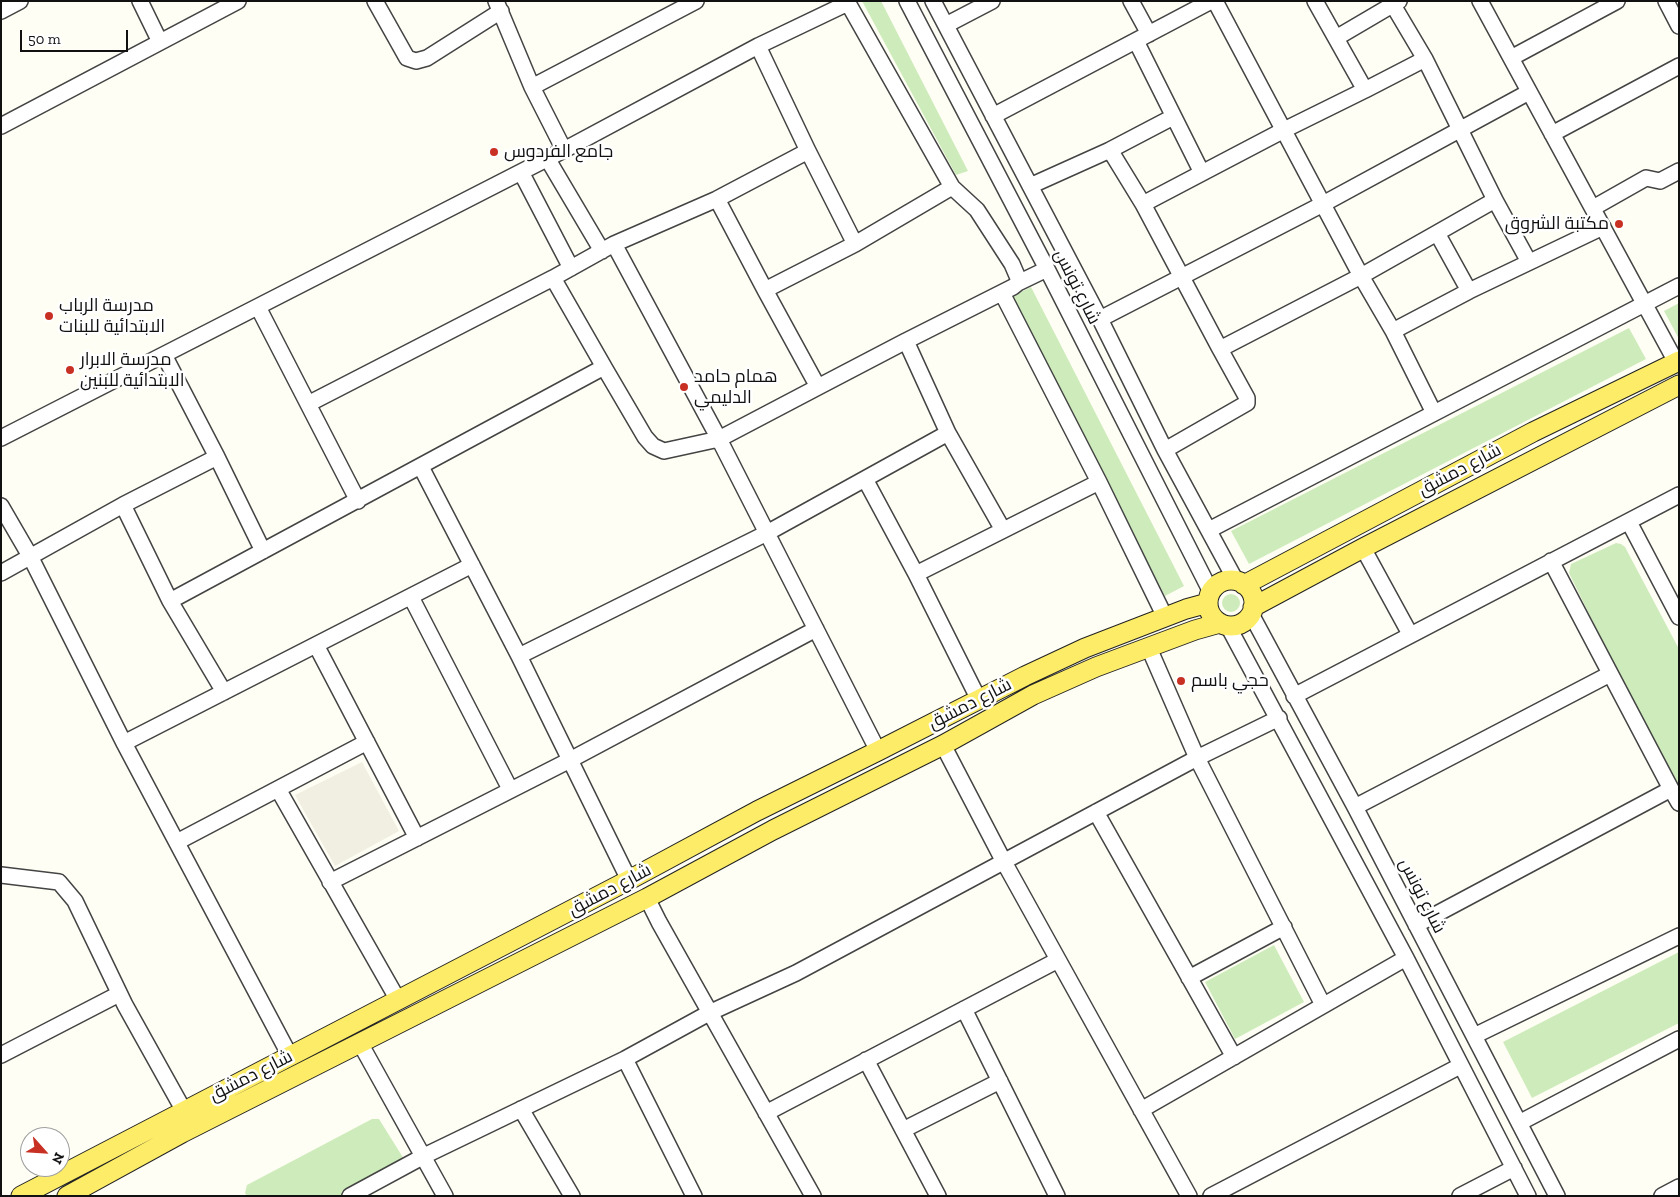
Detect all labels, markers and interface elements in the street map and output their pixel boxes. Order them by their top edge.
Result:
scale bar [22,20,130,52]
text: 50 m [28,30,61,48]
place label: جامع الفردوس [504,141,613,163]
marker: جامع الفردوس [488,146,500,158]
place label: مكتبة الشروق [1505,213,1609,235]
marker: مكتبة الشروق [1613,218,1625,230]
street label: شارع تونس [1049,246,1105,328]
place label: مدرسة الرباب الابتدائية للبنات [59,295,165,338]
marker: مدرسة الرباب الابتدائية للبنات [43,310,55,322]
place label: مدرسة الابرار الابتدائية للبنين [80,349,185,392]
marker: مدرسة الابرار الابتدائية للبنين [64,364,76,376]
place label: همام حامد الدليمي [694,366,778,408]
marker: همام حامد الدليمي [678,381,690,393]
street label: شارع دمشق [1415,439,1505,501]
place label: حجي باسم [1191,670,1269,692]
street label: شارع دمشق [925,674,1015,734]
marker: حجي باسم [1175,675,1187,687]
street label: شارع تونس [1394,855,1450,937]
street label: شارع دمشق [565,859,655,921]
street label: شارع دمشق [206,1046,296,1106]
north arrow [20,1127,70,1177]
text: N [48,1150,68,1167]

